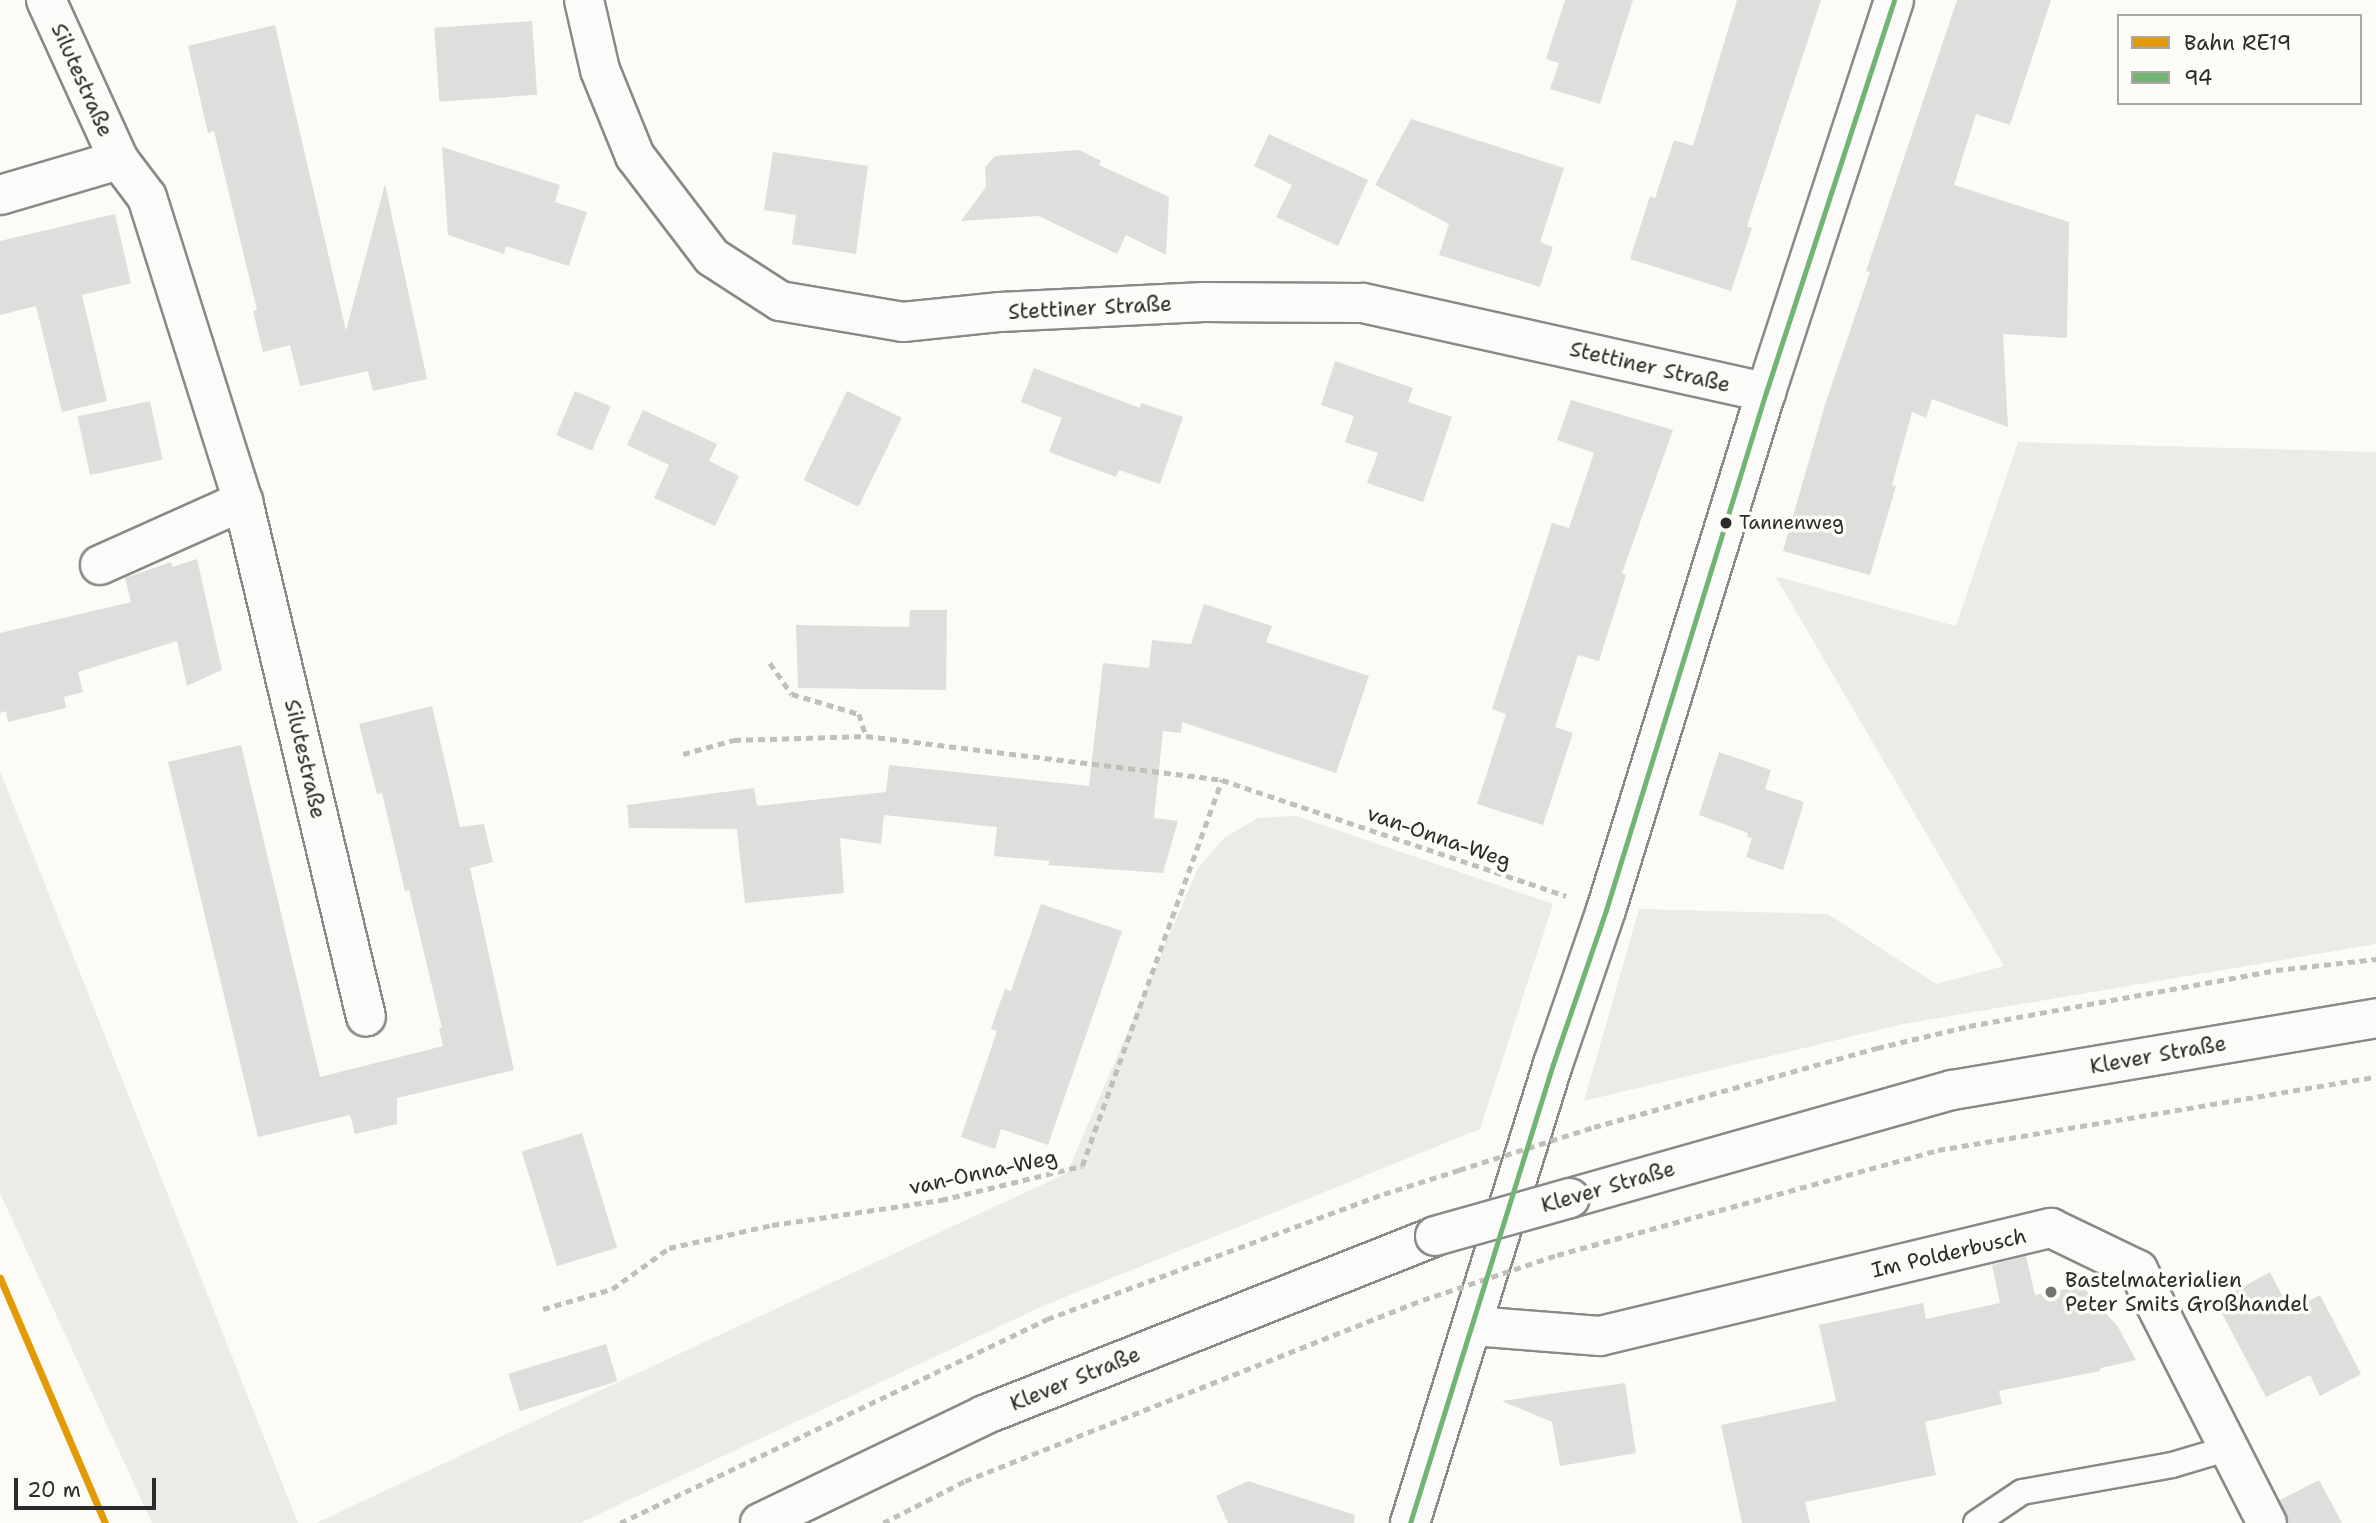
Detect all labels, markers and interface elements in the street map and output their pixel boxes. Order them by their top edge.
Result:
legend [2117,14,2362,105]
street label: Silutestraße [46,19,118,141]
text: Bahn RE19 [2184,29,2291,57]
text: 94 [2184,64,2213,92]
street label: Stettiner Straße [1008,291,1172,325]
street label: Stettiner Straße [1567,336,1733,398]
place label: Tannenweg [1739,512,1844,534]
marker: Tannenweg [1719,516,1733,530]
street label: Silutestraße [279,697,331,821]
street label: van-Onna-Weg [1364,801,1514,873]
street label: Klever Straße [2088,1031,2228,1079]
street label: van-Onna-Weg [907,1144,1059,1200]
street label: Klever Straße [1538,1156,1678,1218]
street label: Im Polderbusch [1869,1223,2029,1283]
place label: Bastelmaterialien Peter Smits Großhandel [2065,1267,2308,1317]
marker: Bastelmaterialien Peter Smits Großhandel [2043,1284,2059,1300]
street label: Klever Straße [1006,1341,1144,1417]
scale bar [18,1464,159,1508]
text: 20 m [27,1476,81,1504]

